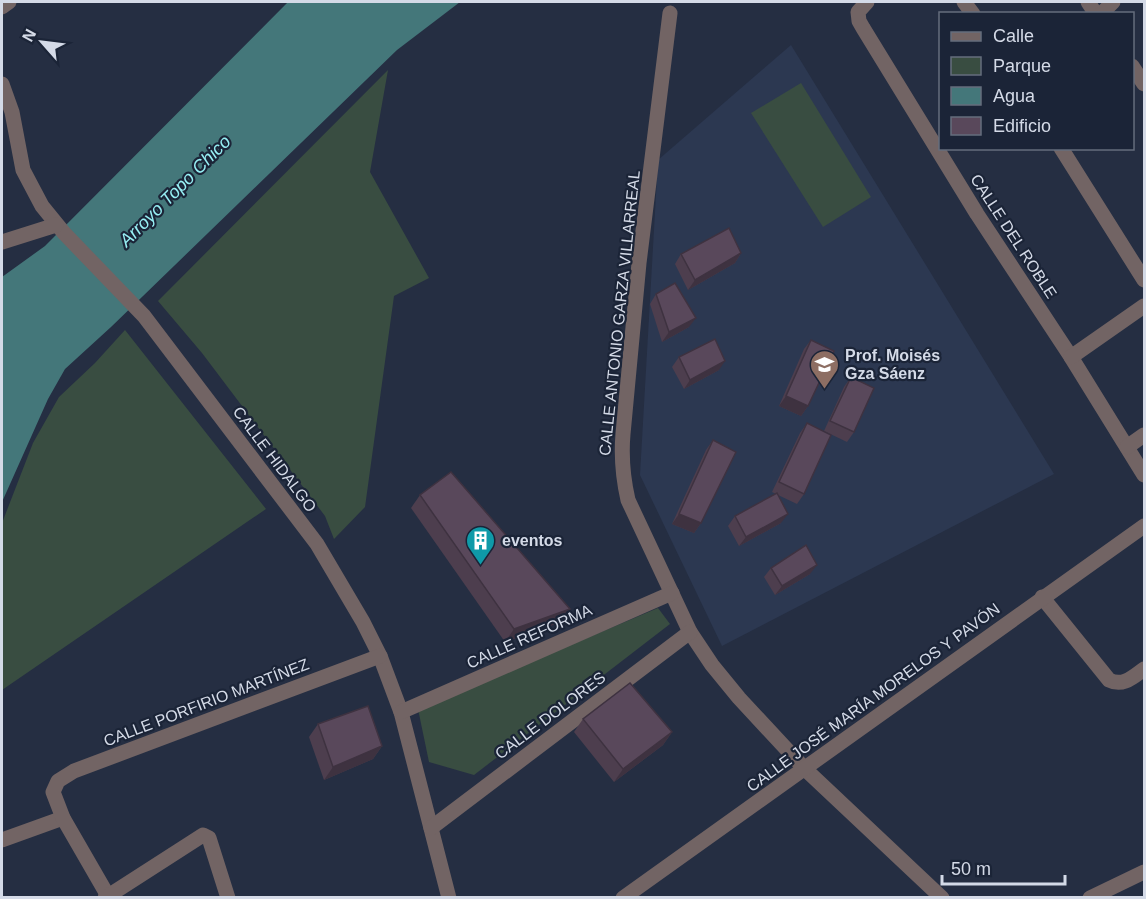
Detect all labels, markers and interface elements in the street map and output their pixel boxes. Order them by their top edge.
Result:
north arrow [12,12,72,72]
legend [939,12,1134,150]
text: N [19,26,39,44]
text: Calle [993,26,1034,46]
text: Parque [993,56,1051,76]
text: Agua [993,86,1036,106]
text: Edificio [993,116,1051,136]
water label: Arroyo Topo Chico [115,131,235,251]
street label: CALLE ANTONIO GARZA VILLARREAL [596,169,643,457]
street label: CALLE DEL ROBLE [967,171,1060,301]
place label: Prof. Moisés Gza Sáenz [845,347,940,382]
school or university icon: Prof. Moisés Gza Sáenz [808,348,840,390]
street label: CALLE HIDALGO [230,403,320,515]
building icon: eventos [465,524,497,566]
place label: eventos [502,532,563,549]
street label: CALLE JOSÉ MARÍA MORELOS Y PAVÓN [743,599,1003,795]
street label: CALLE REFORMA [464,601,595,672]
street label: CALLE PORFIRIO MARTÍNEZ [101,654,311,750]
street label: CALLE DOLORES [492,668,609,762]
scale bar [942,848,1065,886]
text: 50 m [951,859,991,879]

